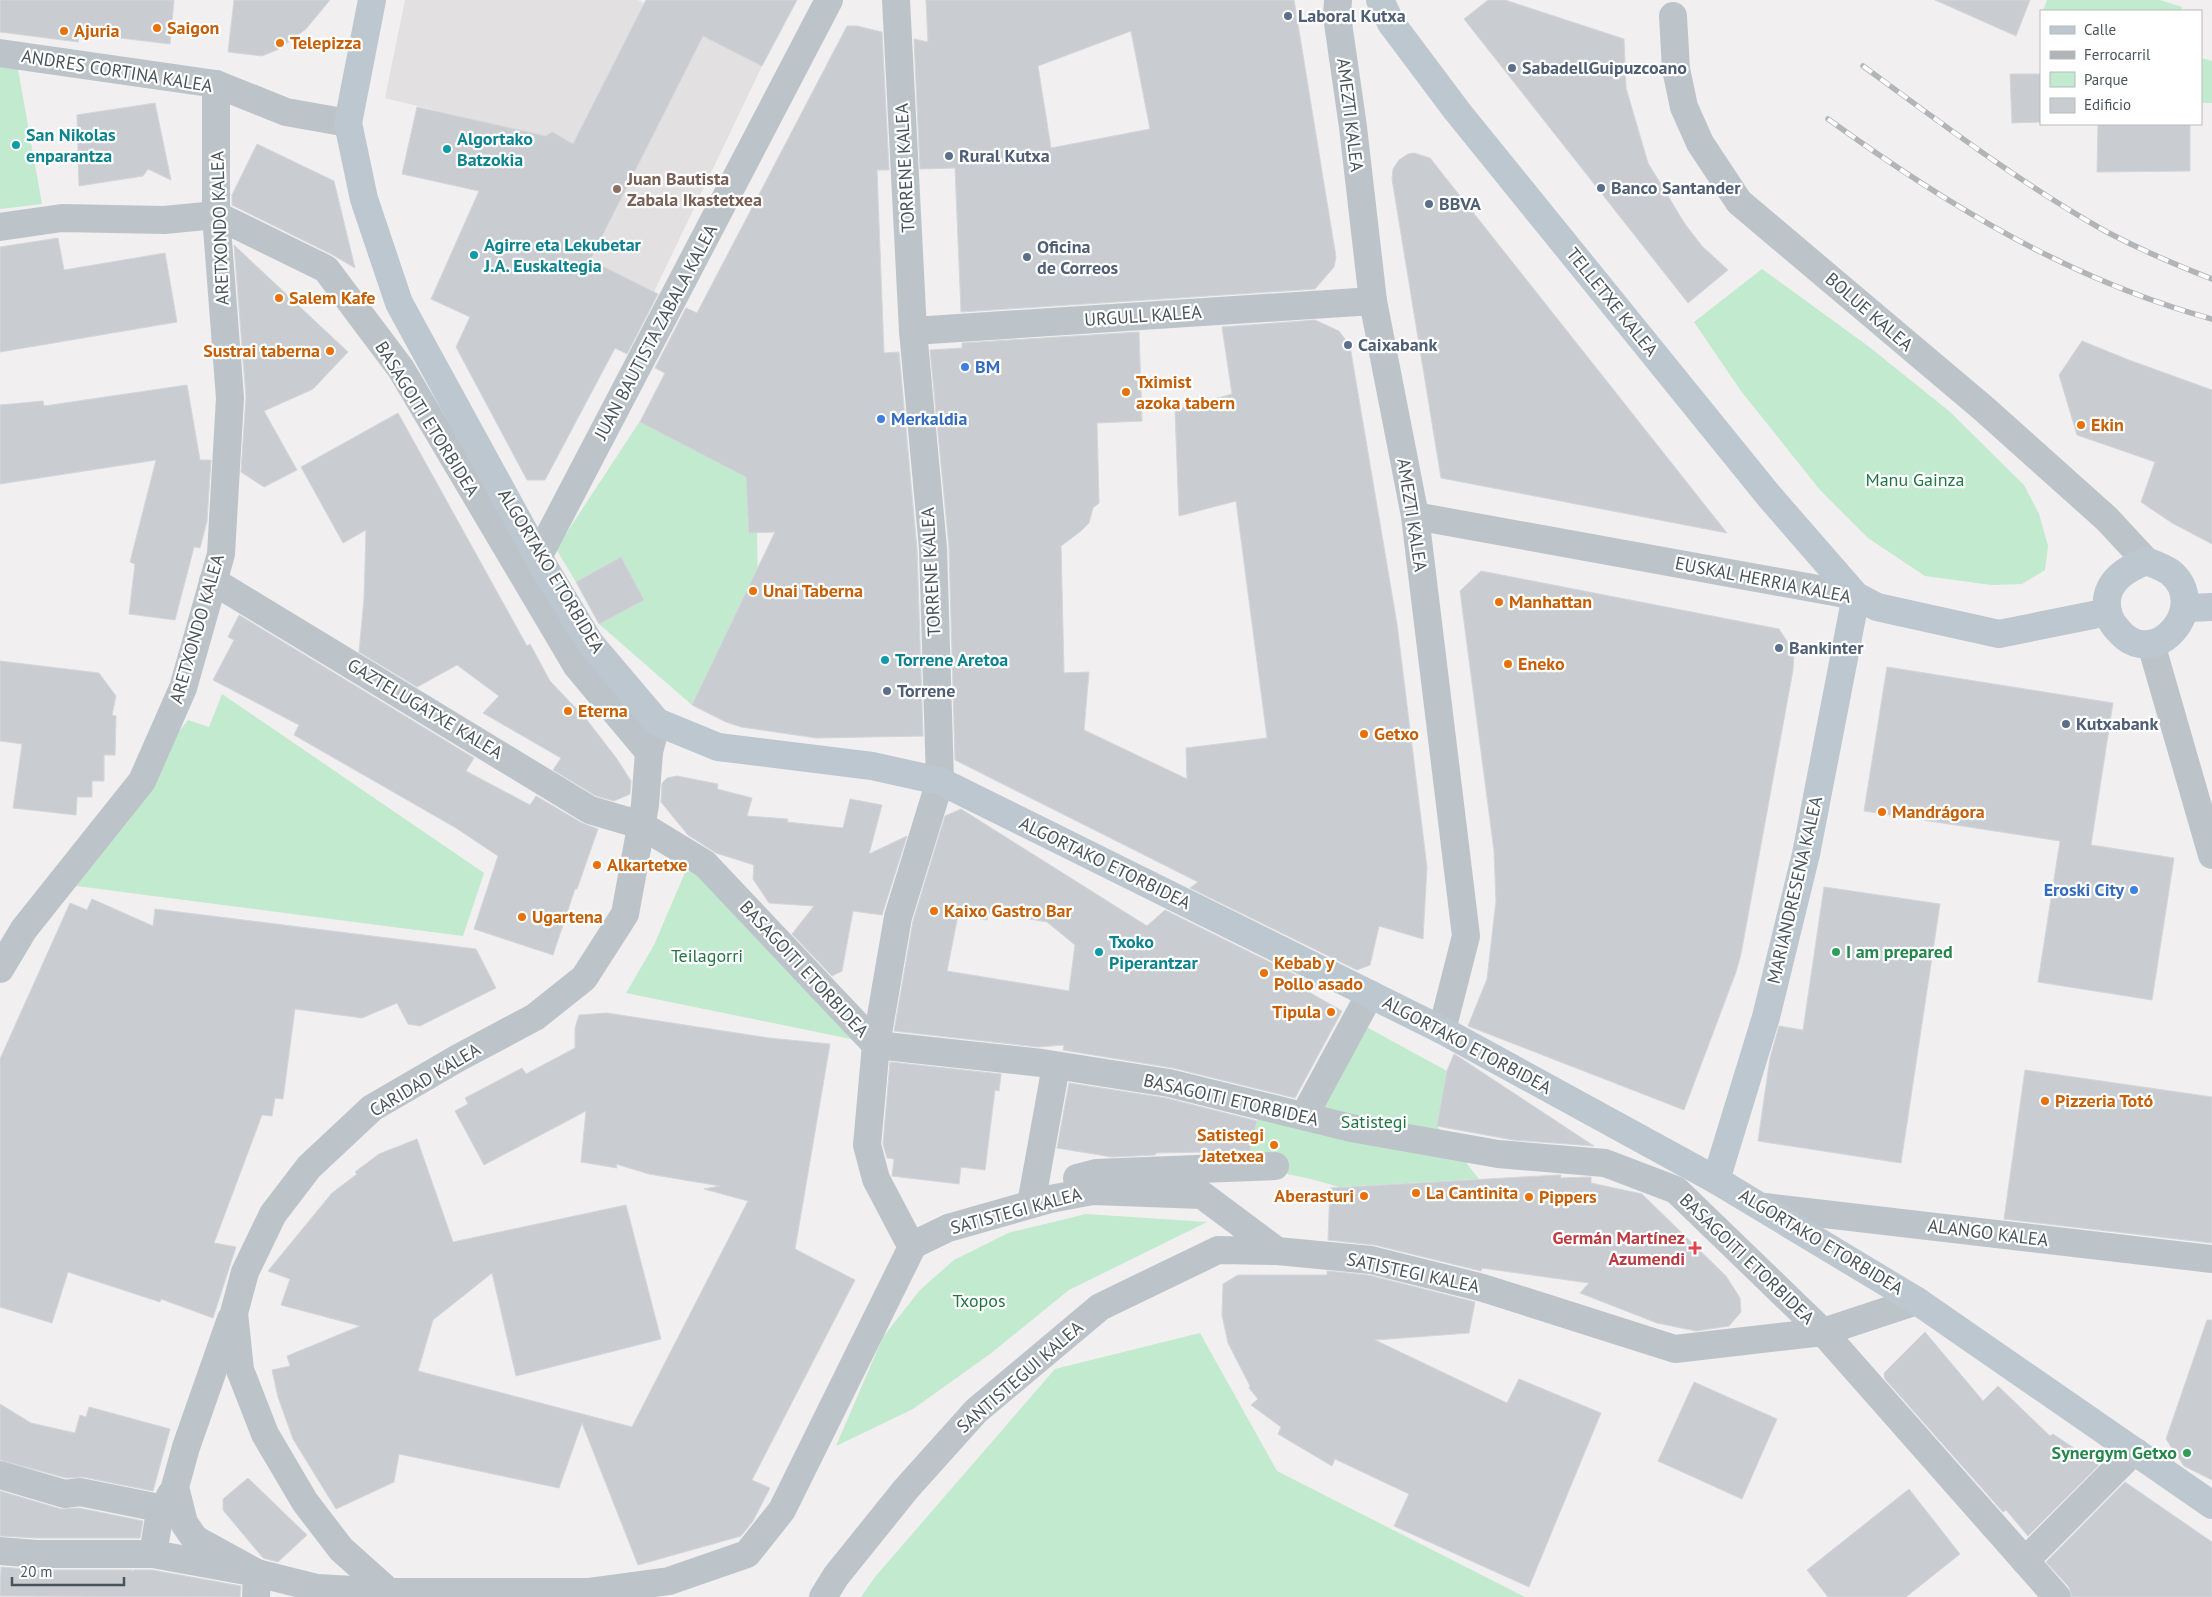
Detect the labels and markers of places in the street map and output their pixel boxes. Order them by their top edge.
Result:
place label: Laboral Kutxa [1298,4,1406,27]
marker: Laboral Kutxa [1282,10,1294,22]
place label: Saigon [167,16,219,39]
place label: Ajuria [74,19,120,42]
marker: Saigon [151,22,163,34]
marker: Ajuria [58,25,70,37]
place label: Telepizza [290,31,362,54]
marker: Telepizza [274,37,286,49]
place label: SabadellGuipuzcoano [1522,56,1687,79]
marker: SabadellGuipuzcoano [1506,62,1518,74]
place label: San Nikolas enparantza [26,123,116,167]
place label: Algortako Batzokia [457,127,533,171]
marker: San Nikolas enparantza [10,139,22,151]
marker: Algortako Batzokia [441,143,453,155]
place label: Rural Kutxa [959,144,1050,167]
marker: Rural Kutxa [943,150,955,162]
place label: Juan Bautista Zabala Ikastetxea [626,167,762,211]
place label: Banco Santander [1611,176,1741,199]
marker: Banco Santander [1595,182,1607,194]
marker: Juan Bautista Zabala Ikastetxea [611,183,623,195]
place label: BBVA [1439,192,1481,215]
marker: BBVA [1423,198,1435,210]
place label: Agirre eta Lekubetar J.A. Euskaltegia [483,233,642,277]
place label: Oficina de Correos [1037,235,1119,279]
marker: Agirre eta Lekubetar J.A. Euskaltegia [468,249,480,261]
marker: Oficina de Correos [1021,251,1033,263]
place label: Salem Kafe [289,286,376,309]
marker: Salem Kafe [273,292,285,304]
place label: Caixabank [1358,333,1437,356]
place label: Sustrai taberna [203,339,320,362]
marker: Caixabank [1342,339,1354,351]
marker: Sustrai taberna [324,345,336,357]
place label: BM [975,355,1000,378]
marker: BM [959,361,971,373]
place label: Tximist azoka tabern [1136,370,1235,414]
marker: Tximist azoka tabern [1120,386,1132,398]
place label: Merkaldia [891,407,967,430]
marker: Merkaldia [875,413,887,425]
place label: Ekin [2091,413,2124,436]
marker: Ekin [2075,419,2087,431]
place label: Unai Taberna [763,579,863,602]
marker: Unai Taberna [747,585,759,597]
place label: Manhattan [1509,590,1592,613]
marker: Manhattan [1493,596,1505,608]
place label: Bankinter [1789,636,1864,659]
marker: Bankinter [1773,642,1785,654]
place label: Torrene Aretoa [895,648,1008,671]
place label: Eneko [1518,652,1565,675]
marker: Torrene Aretoa [879,654,891,666]
marker: Eneko [1502,658,1514,670]
place label: Torrene [897,679,955,702]
marker: Torrene [881,685,893,697]
place label: Eterna [578,699,628,722]
marker: Eterna [562,705,574,717]
place label: Kutxabank [2076,712,2158,735]
marker: Kutxabank [2060,718,2072,730]
place label: Getxo [1374,722,1419,745]
marker: Getxo [1358,728,1370,740]
place label: Mandrágora [1892,800,1985,823]
marker: Mandrágora [1876,806,1888,818]
place label: Alkartetxe [607,853,687,876]
marker: Alkartetxe [591,859,603,871]
place label: Eroski City [2044,878,2124,901]
marker: Eroski City [2128,884,2140,896]
place label: Kaixo Gastro Bar [944,899,1072,922]
place label: Ugartena [532,905,603,928]
marker: Kaixo Gastro Bar [928,905,940,917]
marker: Ugartena [516,911,528,923]
place label: Txoko Piperantzar [1109,930,1199,974]
place label: I am prepared [1846,940,1953,963]
marker: Txoko Piperantzar [1093,946,1105,958]
marker: I am prepared [1830,946,1842,958]
place label: Kebab y Pollo asado [1274,951,1363,995]
marker: Kebab y Pollo asado [1258,967,1270,979]
place label: Tipula [1272,1000,1321,1023]
marker: Tipula [1325,1006,1337,1018]
place label: Pizzeria Totó [2055,1089,2153,1112]
marker: Pizzeria Totó [2039,1095,2051,1107]
place label: Satistegi Jatetxea [1197,1123,1264,1167]
marker: Satistegi Jatetxea [1268,1139,1280,1151]
place label: La Cantinita [1426,1181,1518,1204]
place label: Aberasturi [1274,1184,1354,1207]
place label: Pippers [1539,1185,1597,1208]
marker: La Cantinita [1410,1187,1422,1199]
marker: Aberasturi [1358,1190,1370,1202]
marker: Pippers [1523,1191,1535,1203]
place label: Germán Martínez Azumendi [1552,1226,1685,1270]
marker: Germán Martínez Azumendi [1689,1242,1701,1254]
place label: Synergym Getxo [2052,1441,2177,1464]
marker: Synergym Getxo [2181,1447,2193,1459]

